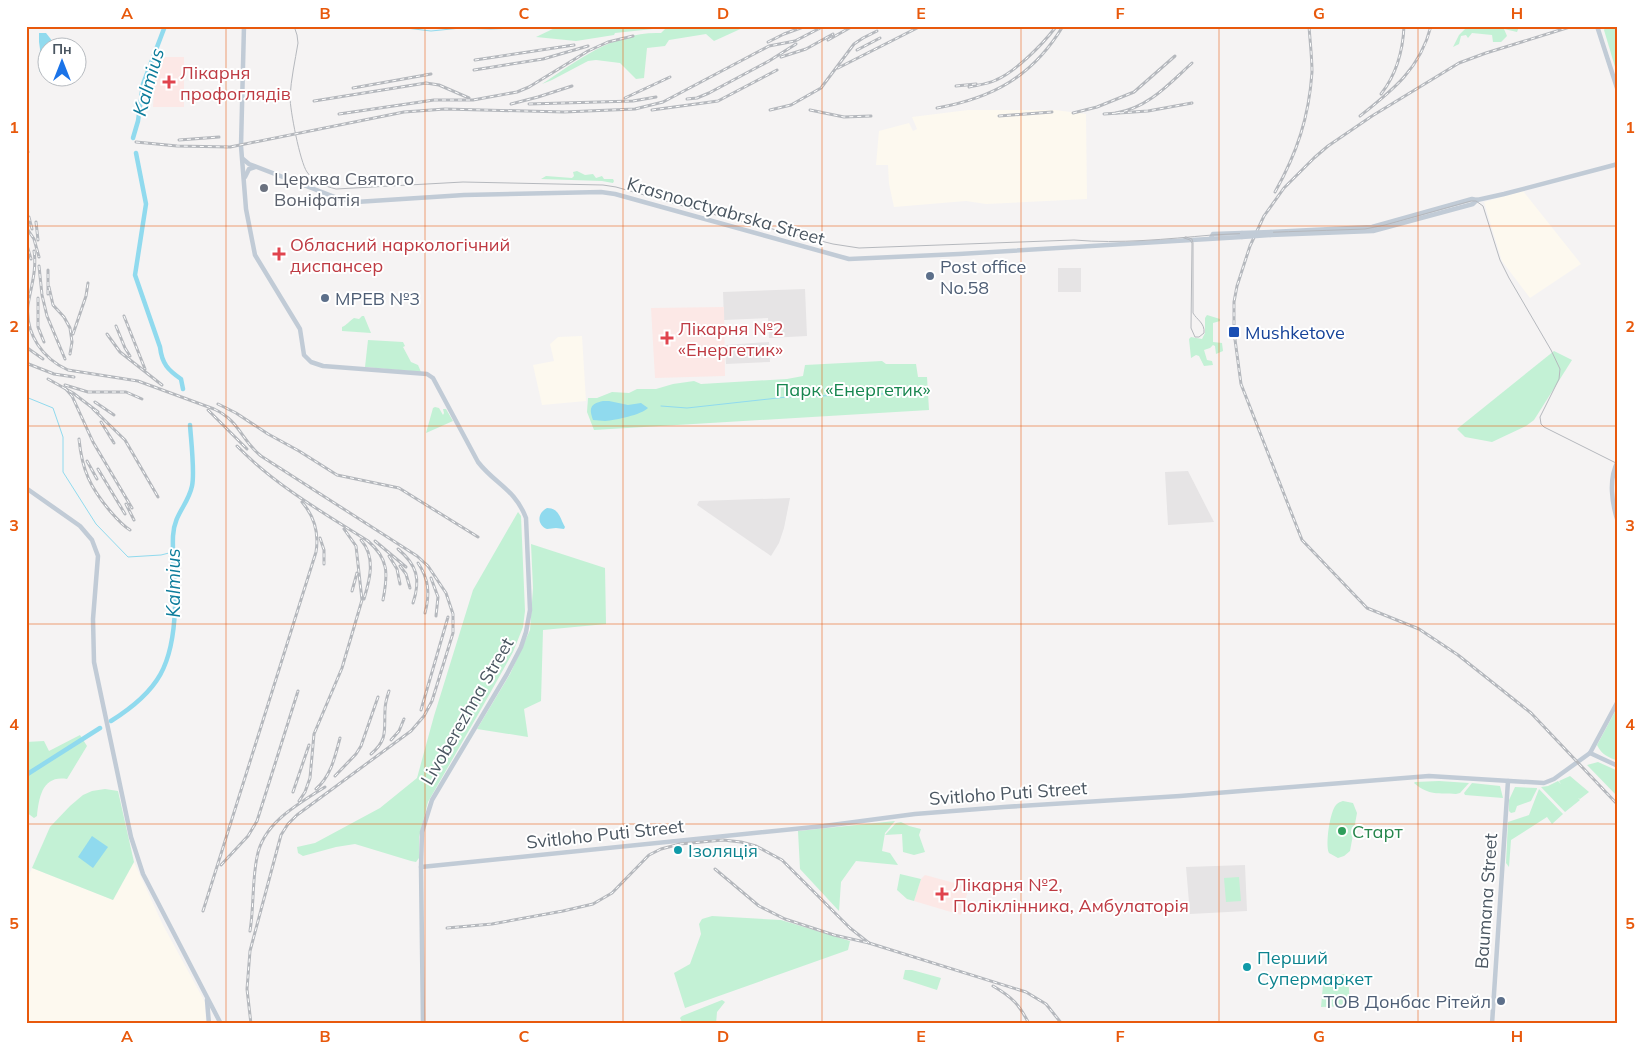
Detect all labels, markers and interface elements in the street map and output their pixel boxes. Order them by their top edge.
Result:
text: A [121,3,133,23]
text: B [319,3,331,23]
text: C [519,3,530,23]
text: D [717,3,729,23]
text: E [916,3,926,23]
text: F [1115,3,1125,23]
text: G [1313,3,1325,23]
text: H [1511,3,1523,23]
north arrow [38,38,88,88]
text: Пн [52,40,72,58]
water label: Kalmius [127,45,169,119]
place label: Лікарня профоглядів [180,61,291,105]
marker: Лікарня профоглядів [162,75,176,89]
text: 1 [9,117,19,137]
text: 1 [1625,117,1635,137]
place label: Церква Святого Воніфатія [274,167,414,211]
street label: Krasnooctyabrska Street [624,172,828,250]
marker: Церква Святого Воніфатія [258,182,270,194]
place label: Обласний наркологічний диспансер [290,233,510,277]
marker: Обласний наркологічний диспансер [272,247,286,261]
place label: Post office No.58 [940,255,1026,299]
marker: Post office No.58 [924,270,936,282]
place label: МРЕВ №3 [335,287,420,310]
marker: МРЕВ №3 [319,292,331,304]
text: 2 [9,316,19,336]
text: 2 [1625,316,1635,336]
place label: Лікарня №2 «Енергетик» [678,317,784,361]
place label: Mushketove [1245,321,1345,344]
marker: Mushketove [1227,325,1241,339]
marker: Лікарня №2 «Енергетик» [660,331,674,345]
park label: Парк «Енергетик» [776,378,931,401]
text: 3 [9,515,19,535]
text: 3 [1625,515,1635,535]
water label: Kalmius [161,548,185,618]
street label: Livoberezhna Street [415,633,519,789]
text: 4 [9,714,19,734]
text: 4 [1625,714,1635,734]
street label: Svitloho Puti Street [928,776,1088,810]
street label: Svitloho Puti Street [525,814,685,854]
place label: Старт [1352,820,1403,843]
marker: Старт [1336,825,1348,837]
street label: Baumana Street [1470,832,1502,970]
place label: Ізоляція [688,839,758,862]
marker: Ізоляція [672,844,684,856]
place label: Лікарня №2, Поліклінника, Амбулаторія [953,873,1189,917]
marker: Лікарня №2, Поліклінника, Амбулаторія [935,887,949,901]
text: 5 [9,913,19,933]
text: 5 [1625,913,1635,933]
place label: Перший Супермаркет [1257,946,1373,990]
marker: Перший Супермаркет [1241,961,1253,973]
place label: ТОВ Донбас Рітейл [1324,990,1491,1013]
marker: ТОВ Донбас Рітейл [1495,995,1507,1007]
text: A [121,1026,133,1046]
text: B [319,1026,331,1046]
text: C [519,1026,530,1046]
text: D [717,1026,729,1046]
text: E [916,1026,926,1046]
text: F [1115,1026,1125,1046]
text: G [1313,1026,1325,1046]
text: H [1511,1026,1523,1046]

